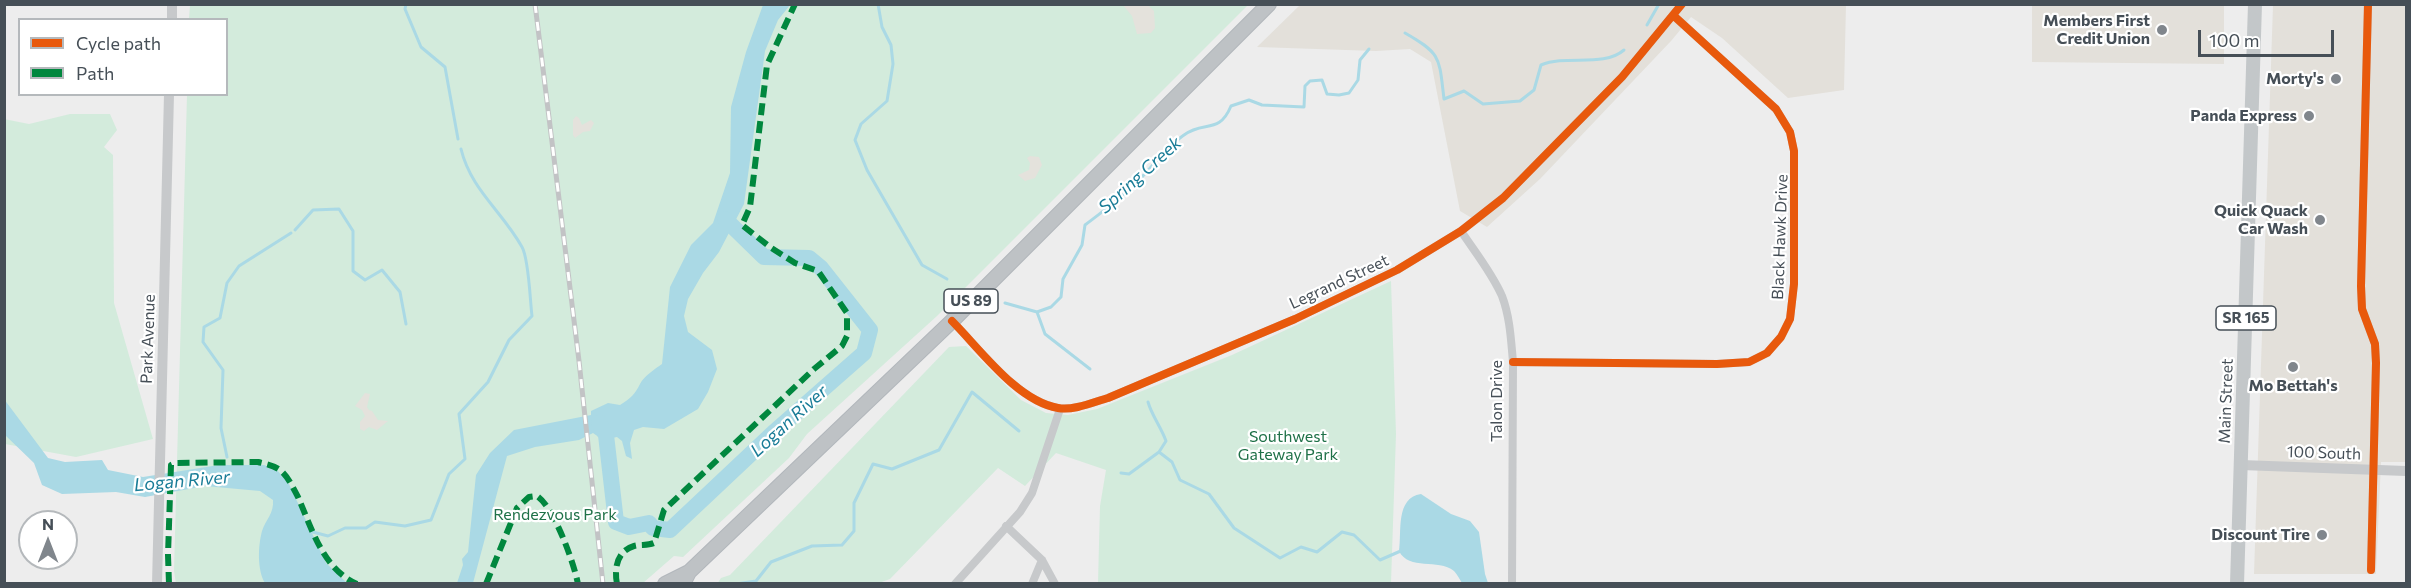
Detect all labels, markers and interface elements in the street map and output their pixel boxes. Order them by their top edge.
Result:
place label: Members First Credit Union [2043,11,2150,49]
legend [18,18,228,96]
scale bar [2201,18,2338,56]
marker: Members First Credit Union [2155,23,2169,37]
text: 100 m [2209,29,2259,51]
text: Cycle path [76,32,161,54]
text: Path [76,62,114,84]
place label: Morty's [2266,69,2324,89]
marker: Morty's [2329,72,2343,86]
place label: Panda Express [2190,106,2297,126]
marker: Panda Express [2302,109,2316,123]
water label: Spring Creek [1094,132,1186,218]
street label: Black Hawk Drive [1768,174,1792,300]
place label: Quick Quack Car Wash [2214,201,2308,239]
marker: Quick Quack Car Wash [2313,213,2327,227]
street label: Legrand Street [1286,251,1392,313]
road number: US 89 [944,289,998,313]
street label: Park Avenue [137,294,159,384]
road number: SR 165 [2216,306,2276,330]
street label: Main Street [2215,358,2237,444]
street label: Talon Drive [1487,360,1507,442]
marker: Mo Bettah's [2286,360,2300,374]
place label: Mo Bettah's [2248,376,2338,396]
water label: Logan River [746,381,832,461]
park label: Southwest Gateway Park [1238,427,1338,465]
street label: 100 South [2286,442,2362,464]
water label: Logan River [133,466,231,496]
park label: Rendezvous Park [493,505,617,525]
north arrow [18,510,78,570]
text: N [42,514,54,533]
place label: Discount Tire [2211,525,2310,545]
marker: Discount Tire [2315,528,2329,542]

